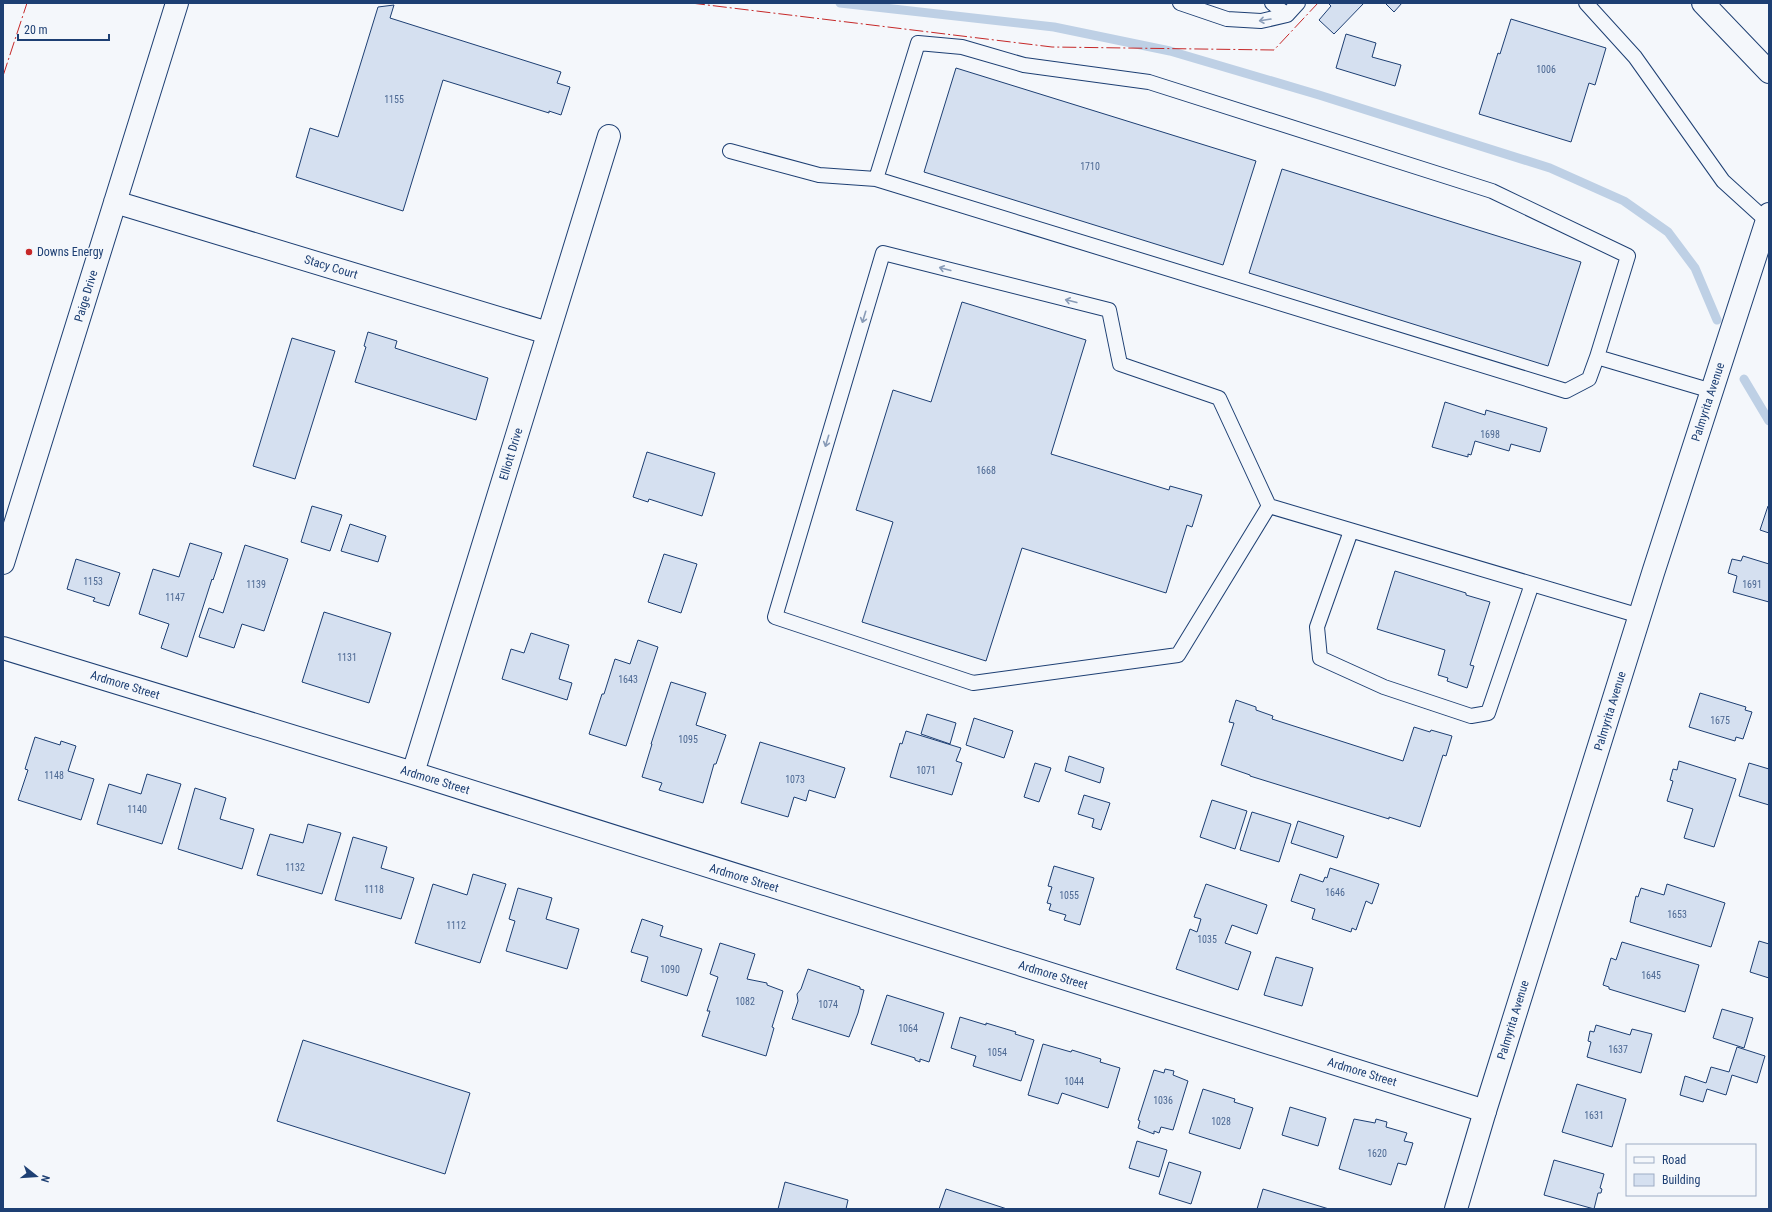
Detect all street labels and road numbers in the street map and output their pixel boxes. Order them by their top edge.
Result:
street label: Stacy Court [303,252,360,282]
street label: Paige Drive [72,268,101,324]
street label: Palmyrita Avenue [1689,360,1727,443]
street label: Elliott Drive [496,426,526,482]
street label: Ardmore Street [89,668,162,702]
street label: Palmyrita Avenue [1591,669,1629,752]
street label: Ardmore Street [399,763,472,797]
street label: Ardmore Street [708,861,781,895]
street label: Ardmore Street [1017,958,1090,992]
street label: Palmyrita Avenue [1494,978,1532,1061]
street label: Ardmore Street [1326,1055,1399,1089]

